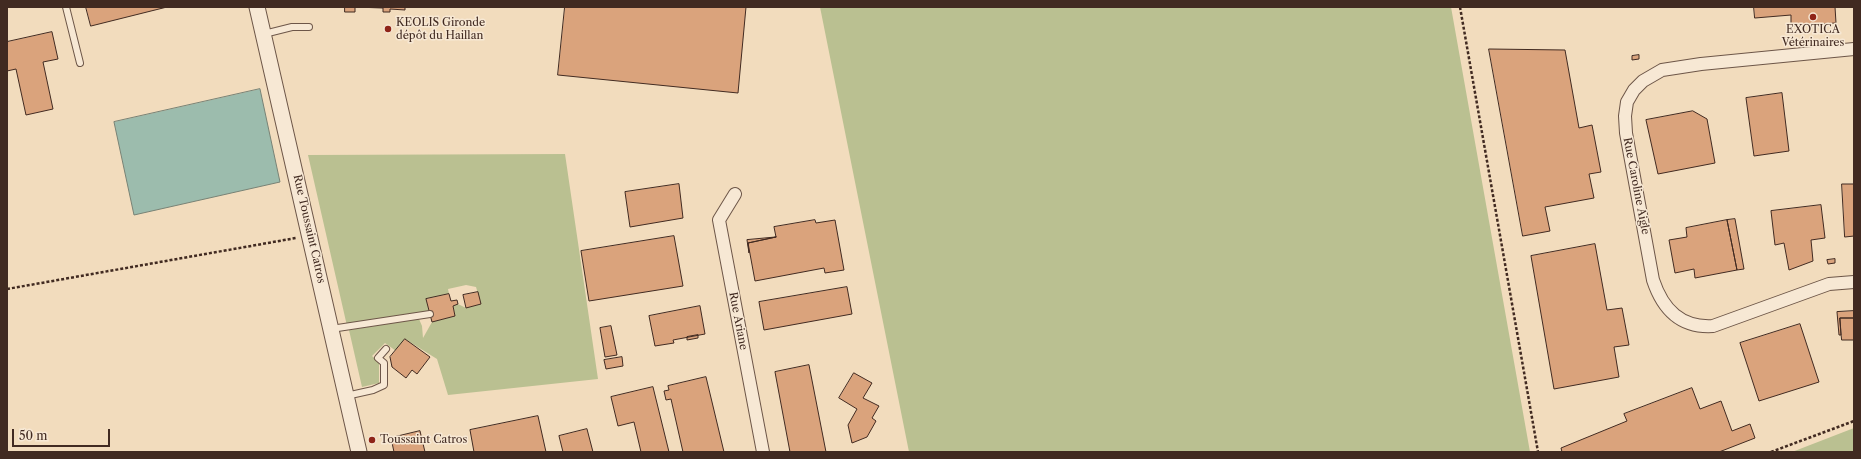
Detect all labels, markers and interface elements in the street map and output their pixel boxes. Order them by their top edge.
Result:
marker: EXOTICA Vétérinaires [1808,12,1818,22]
place label: KEOLIS Gironde dépôt du Haillan [396,16,485,42]
place label: EXOTICA Vétérinaires [1782,23,1844,49]
marker: KEOLIS Gironde dépôt du Haillan [383,24,393,34]
street label: Rue Caroline Aigle [1620,136,1652,236]
street label: Rue Toussaint Catros [290,173,328,285]
street label: Rue Ariane [726,291,750,351]
scale bar [14,421,112,447]
text: 50 m [19,428,48,443]
place label: Toussaint Catros [380,433,467,447]
marker: Toussaint Catros [367,435,377,445]

